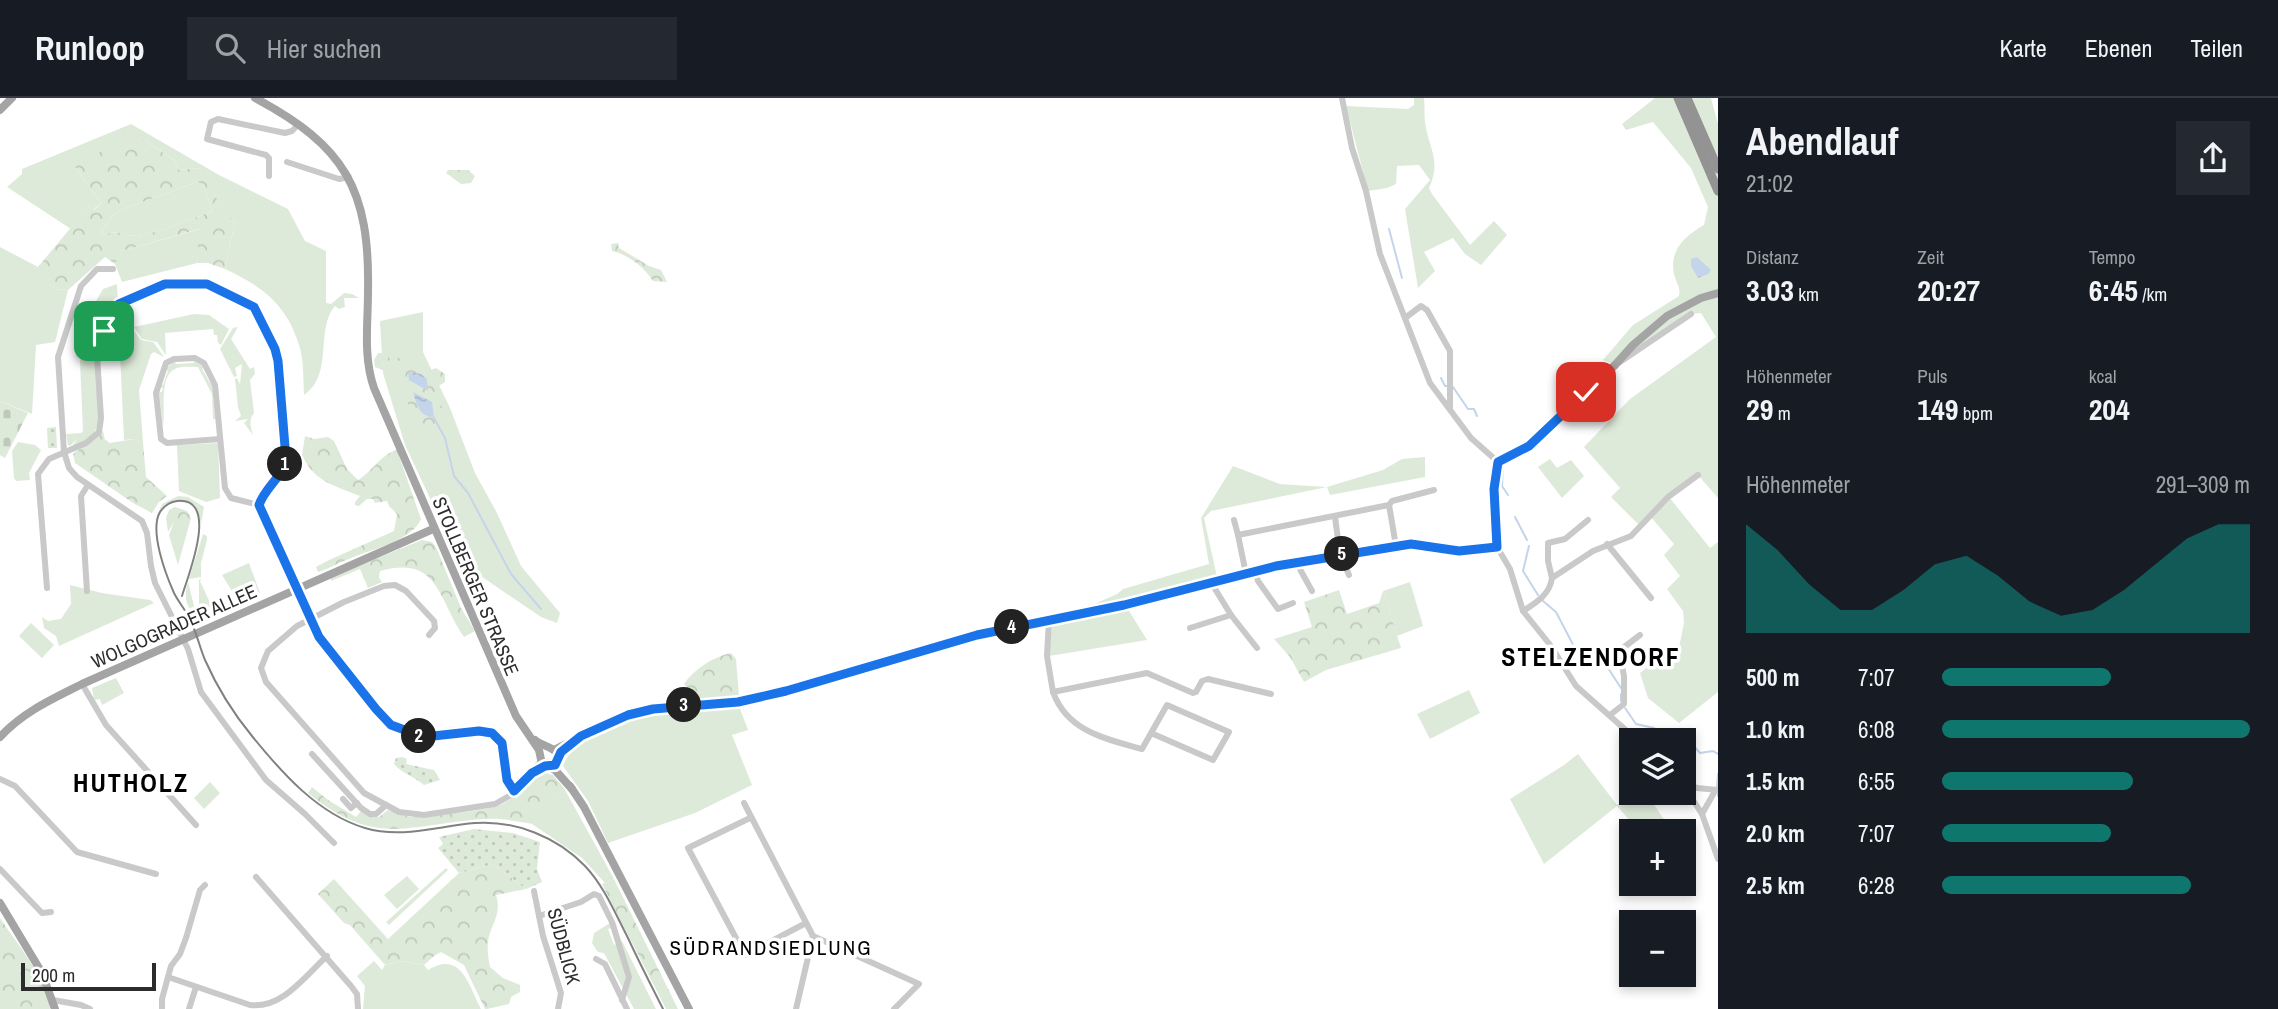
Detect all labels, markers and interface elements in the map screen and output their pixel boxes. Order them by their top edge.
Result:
search box [187,17,677,80]
text: Runloop [35,26,145,70]
icon: search [211,29,249,67]
text: Hier suchen [267,31,382,66]
text: Karte [2000,32,2047,64]
text: Ebenen [2085,32,2152,64]
text: Teilen [2190,32,2243,64]
text: Abendlauf [1746,116,1898,167]
button: share [2176,121,2250,195]
text: 21:02 [1746,168,1793,199]
text: Distanz [1746,244,1799,270]
text: Zeit [1917,244,1944,270]
text: Tempo [2089,244,2135,270]
text: 3.03 [1746,270,1794,310]
text: 20:27 [1917,270,1980,310]
text: 6:45 [2089,270,2138,310]
text: km [1794,281,1819,307]
text: /km [2138,281,2167,307]
pin [74,301,134,361]
icon: arrive [85,312,123,350]
pin [1556,362,1616,422]
text: Höhenmeter [1746,363,1832,389]
text: Puls [1917,363,1948,389]
text: kcal [2089,363,2116,389]
icon: check [1567,373,1605,411]
text: 29 [1746,389,1773,429]
text: 149 [1917,389,1958,429]
text: 204 [2089,389,2130,429]
text: m [1773,400,1791,426]
text: bpm [1958,400,1993,426]
pin: 1 [268,446,302,482]
text: 1 [280,450,289,476]
text: Höhenmeter [1746,469,1850,500]
text: 291–309 m [2156,469,2250,500]
street label: STOLLBERGER STRASSE [427,493,525,679]
pin: 5 [1324,536,1360,572]
text: 5 [1337,540,1346,566]
street label: WOLGOGRADER ALLEE [87,578,261,674]
pin: 4 [995,610,1030,644]
text: 4 [1007,613,1016,639]
district label: STELZENDORF [1501,639,1681,674]
text: 500 m [1746,662,1799,693]
text: 7:07 [1858,662,1895,693]
pin: 3 [666,688,702,722]
text: 3 [679,691,688,717]
text: 1.0 km [1746,714,1805,745]
text: 6:08 [1858,714,1895,745]
pin: 2 [402,718,436,754]
text: 2 [414,722,423,748]
map controls [1619,728,1696,987]
button: layers [1619,728,1696,805]
district label: HUTHOLZ [73,765,189,800]
text: 1.5 km [1746,766,1805,797]
text: 6:55 [1858,766,1895,797]
text: 2.0 km [1746,818,1805,849]
text: 7:07 [1858,818,1895,849]
button: + [1619,819,1696,896]
text: 2.5 km [1746,870,1805,901]
text: 6:28 [1858,870,1895,901]
street label: SÜDBLICK [541,905,587,988]
button: − [1619,910,1696,987]
district label: SÜDRANDSIEDLUNG [669,933,873,962]
scale bar [21,960,156,992]
text: 200 m [32,962,75,988]

